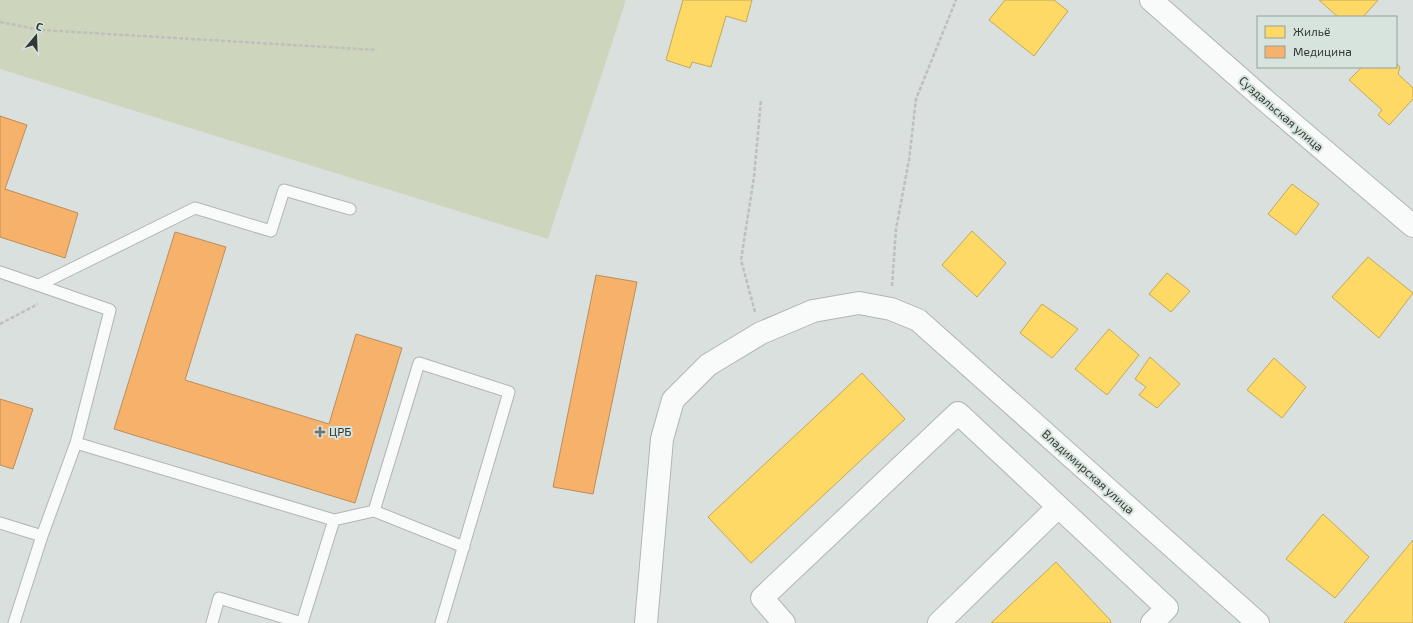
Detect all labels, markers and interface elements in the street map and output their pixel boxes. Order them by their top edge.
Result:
north arrow [16,16,56,56]
legend [1257,16,1397,68]
text: С [34,19,45,33]
text: Жильё [1293,24,1330,38]
text: Медицина [1293,44,1352,58]
street label: Суздальская улица [1236,73,1327,154]
place label: ЦРБ [329,424,352,438]
marker: ЦРБ [314,426,326,438]
street label: Владимирская улица [1039,426,1138,517]

